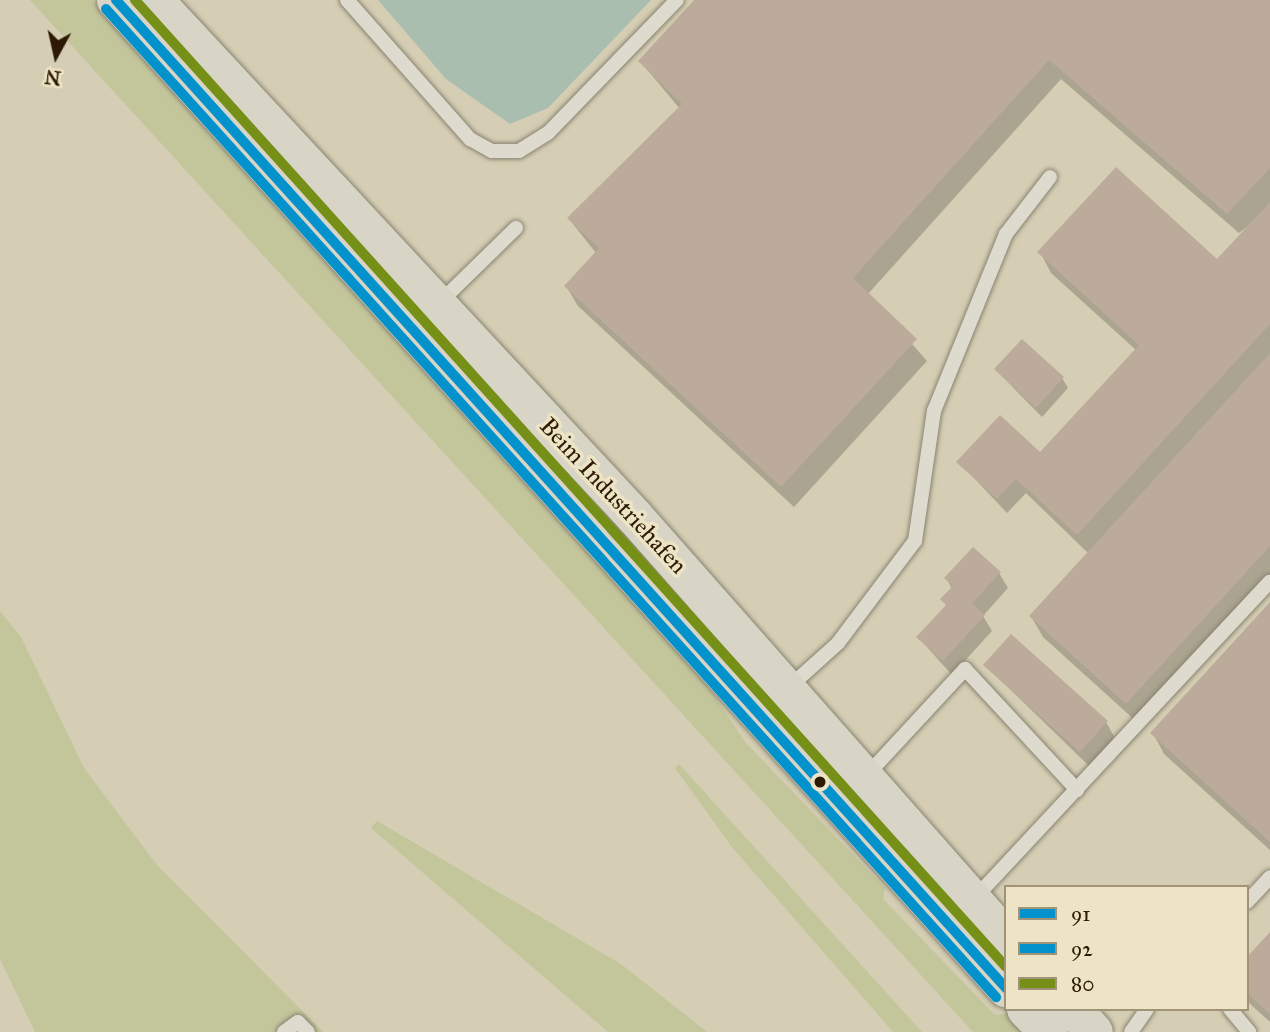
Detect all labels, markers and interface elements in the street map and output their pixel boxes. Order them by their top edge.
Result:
north arrow [21,21,91,91]
text: N [43,65,63,90]
street label: Beim Industriehafen [533,412,693,580]
unlabelled marker [813,775,827,789]
legend [1004,885,1249,1011]
text: 91 [1071,901,1090,927]
text: 92 [1071,936,1093,962]
text: 80 [1071,971,1094,997]

